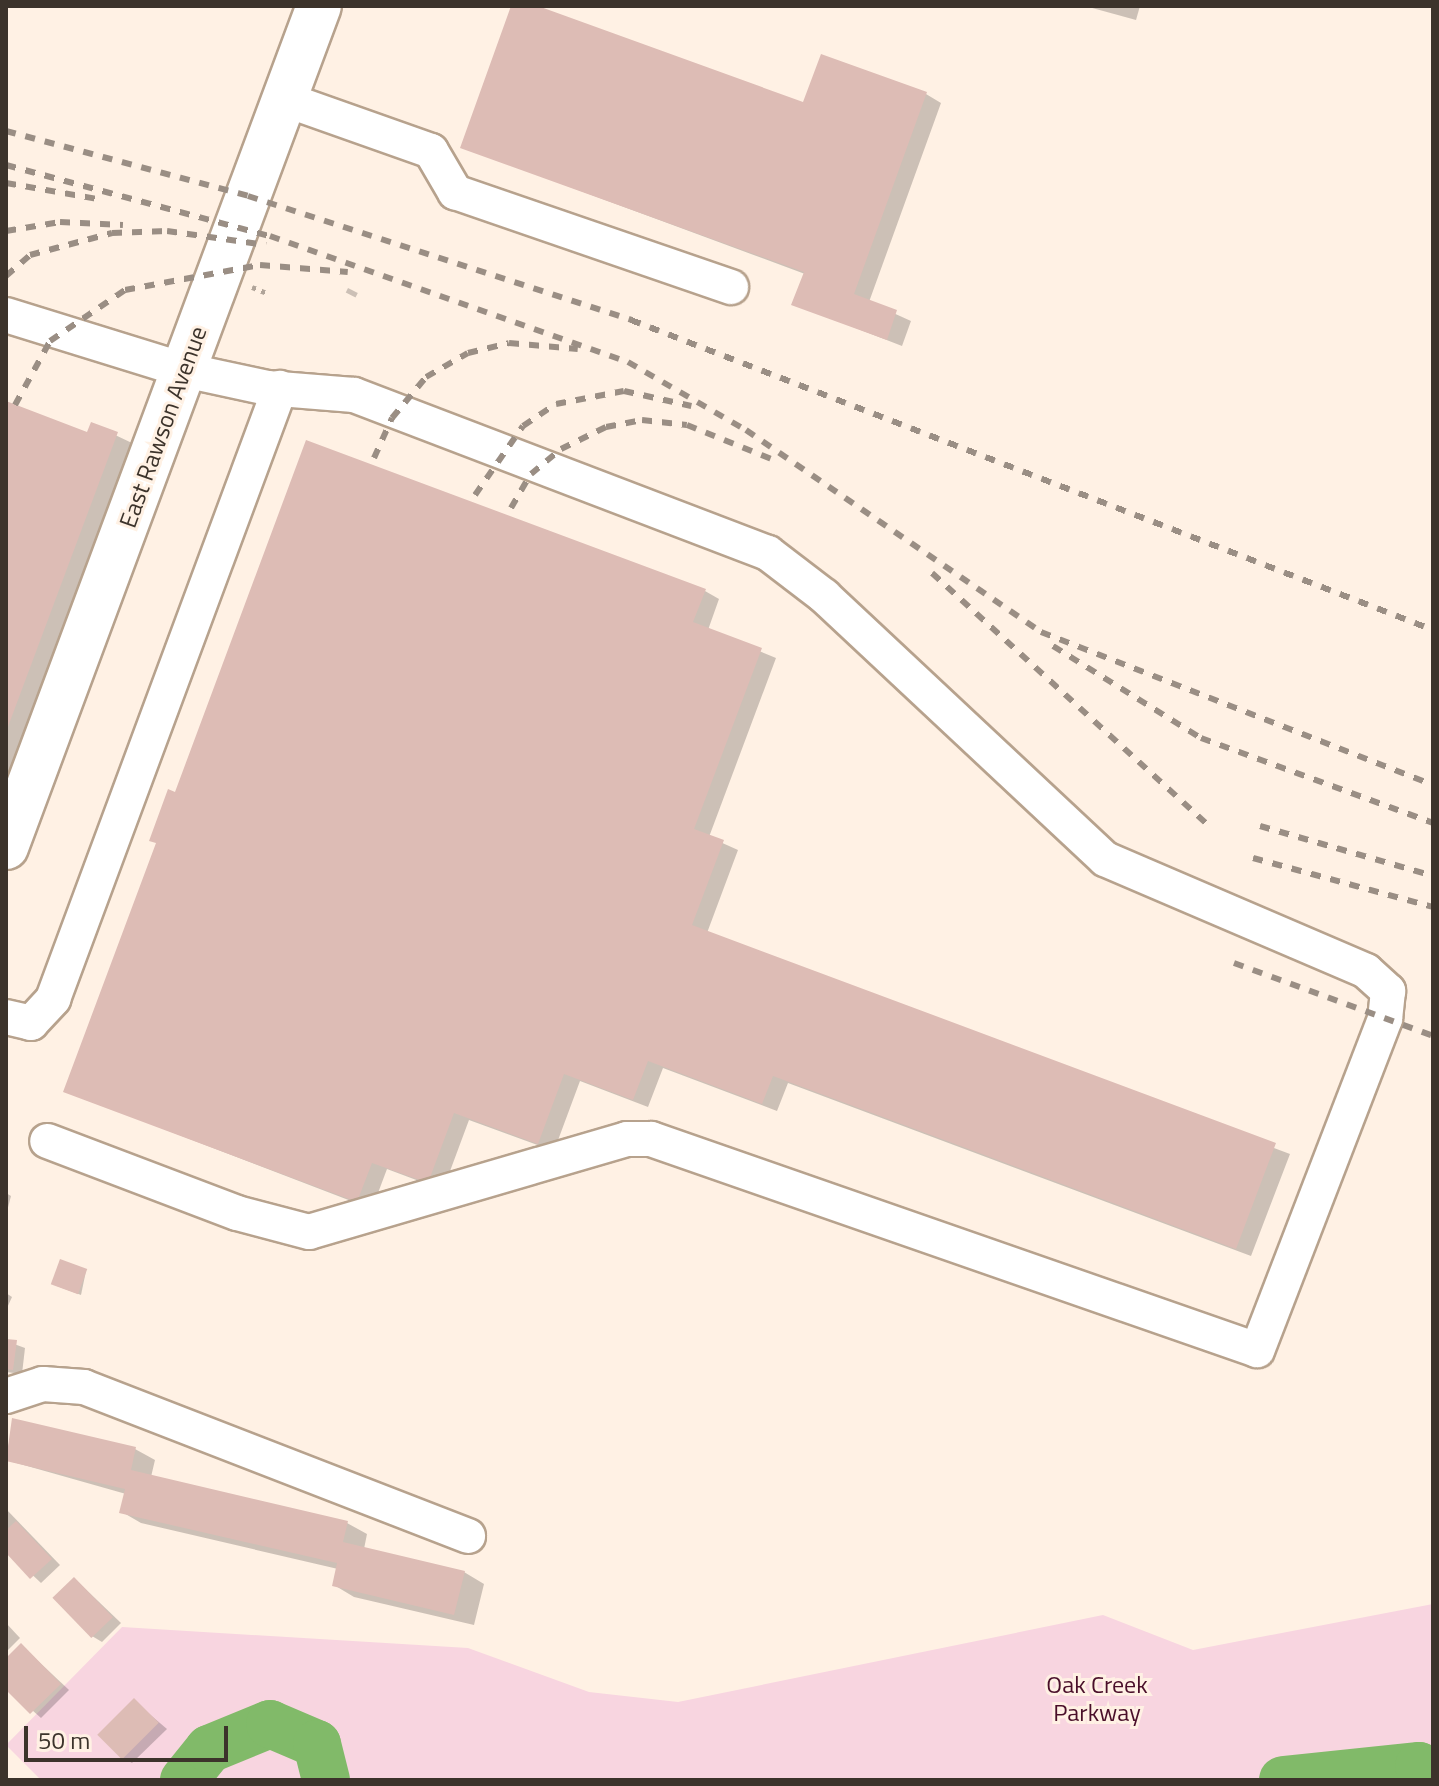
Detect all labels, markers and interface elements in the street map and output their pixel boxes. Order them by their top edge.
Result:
street label: East Rawson Avenue [113,322,213,532]
park label: Oak Creek Parkway [1046,1671,1148,1727]
scale bar [28,1710,232,1760]
text: 50 m [38,1722,90,1758]

